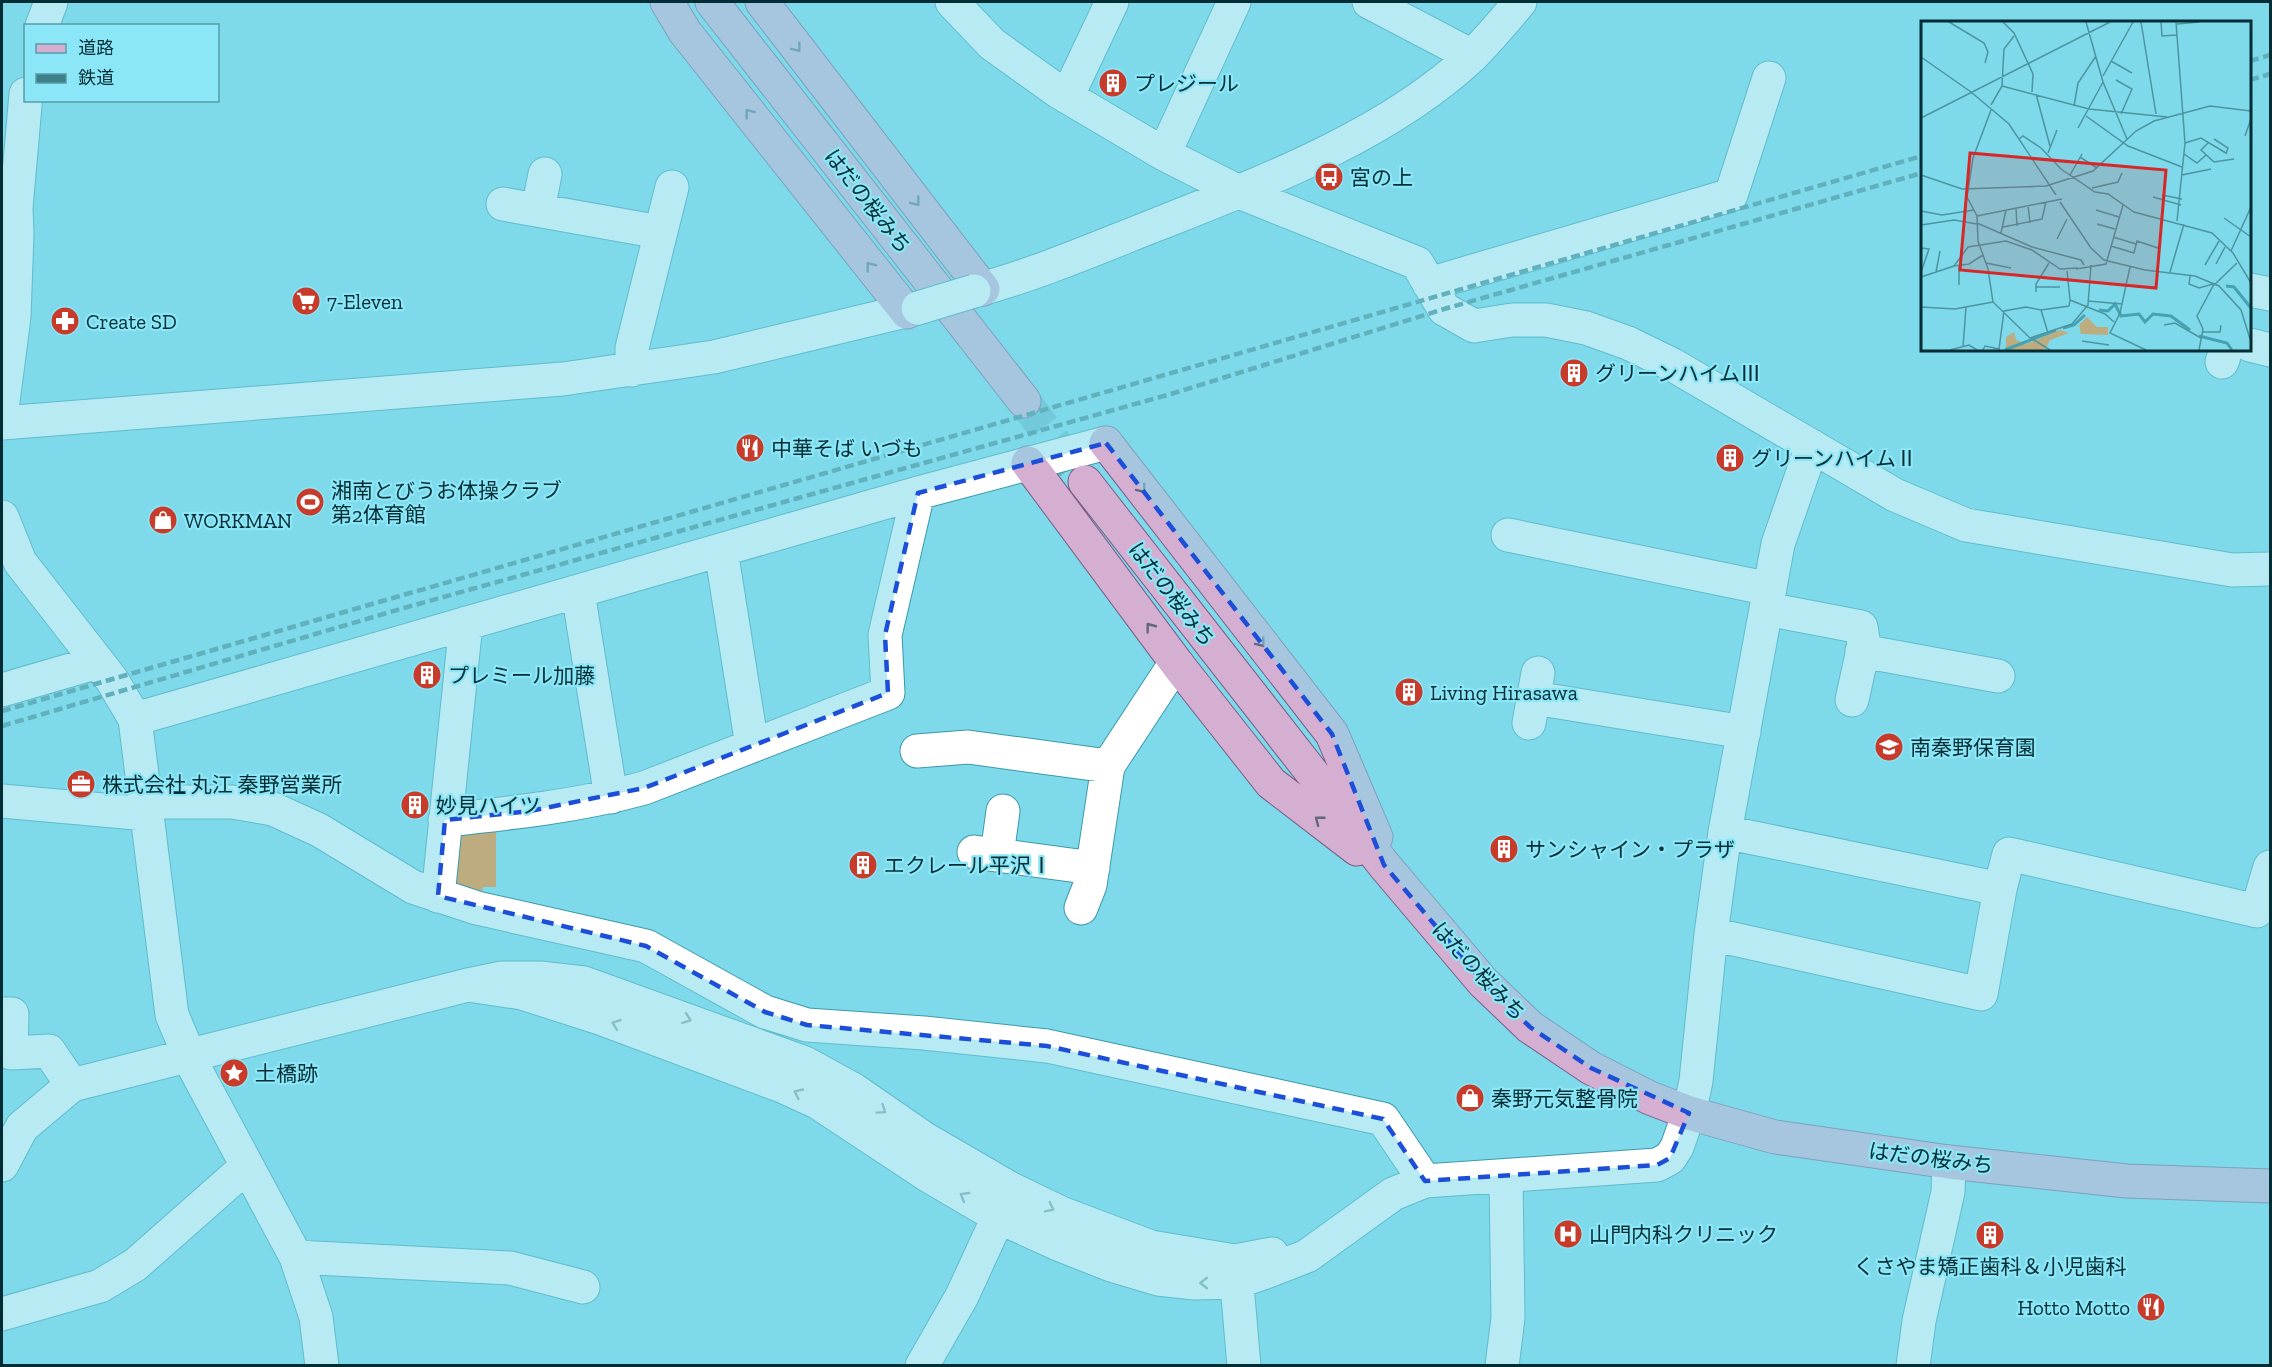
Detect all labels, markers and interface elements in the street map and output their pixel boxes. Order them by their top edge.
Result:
inset map [1921,21,2251,351]
legend [24,24,219,102]
text: 道路 [78,37,114,59]
one-way arrow [790,41,801,52]
text: 鉄道 [78,67,114,89]
building icon: プレジール [1097,67,1129,99]
place label: プレジール [1134,71,1239,96]
one-way arrow [746,109,757,120]
street label: はだの桜みち [819,144,917,258]
bus stop icon: 宮の上 [1313,161,1345,193]
place label: 宮の上 [1350,165,1413,190]
one-way arrow [909,196,920,207]
one-way arrow [867,262,878,273]
supermarket icon: 7-Eleven [290,285,322,317]
place label: 7-Eleven [327,289,403,314]
pharmacy icon: Create SD [49,305,81,337]
place label: Create SD [86,309,177,334]
building icon: グリーンハイムⅢ [1558,357,1590,389]
place label: グリーンハイムⅢ [1595,361,1761,386]
restaurant icon: 中華そば いづも [734,432,766,464]
place label: 中華そば いづも [771,436,923,461]
building icon: グリーンハイムⅡ [1714,442,1746,474]
place label: グリーンハイムⅡ [1751,446,1917,471]
place label: 湘南とびうお体操クラブ 第2体育館 [331,478,562,527]
one-way arrow [1134,482,1145,493]
sports icon: 湘南とびうお体操クラブ 第2体育館 [294,486,326,518]
shop icon: WORKMAN [147,504,179,536]
place label: WORKMAN [184,508,292,533]
street label: はだの桜みち [1123,537,1221,651]
one-way arrow [1146,623,1157,634]
one-way arrow [1254,636,1265,647]
building icon: プレミール加藤 [411,659,443,691]
place label: プレミール加藤 [448,663,595,688]
building icon: Living Hirasawa [1393,676,1425,708]
place label: Living Hirasawa [1430,680,1578,705]
school or university icon: 南秦野保育園 [1873,731,1905,763]
place label: 南秦野保育園 [1910,735,2036,760]
office icon: 株式会社 丸江 秦野営業所 [65,768,97,800]
place label: 株式会社 丸江 秦野営業所 [102,772,343,797]
building icon: 妙見ハイツ [399,789,431,821]
place label: 妙見ハイツ [436,793,541,818]
one-way arrow [1315,817,1326,828]
building icon: サンシャイン・プラザ [1488,833,1520,865]
place label: サンシャイン・プラザ [1525,837,1735,862]
building icon: エクレール平沢Ⅰ [847,849,879,881]
place label: エクレール平沢Ⅰ [884,853,1052,878]
street label: はだの桜みち [1427,917,1531,1025]
one-way arrow [681,1012,692,1025]
one-way arrow [611,1018,622,1031]
place icon: 土橋跡 [218,1057,250,1089]
place label: 土橋跡 [255,1061,318,1086]
shop icon: 秦野元気整骨院 [1454,1082,1486,1114]
place label: 秦野元気整骨院 [1491,1086,1638,1111]
one-way arrow [794,1089,805,1101]
one-way arrow [876,1103,887,1114]
street label: はだの桜みち [1867,1138,1995,1178]
one-way arrow [960,1192,970,1204]
one-way arrow [1044,1201,1055,1213]
hospital icon: 山門内科クリニック [1552,1218,1584,1250]
building icon: くさやま矯正歯科＆小児歯科 [1974,1219,2006,1251]
place label: 山門内科クリニック [1589,1222,1778,1247]
place label: くさやま矯正歯科＆小児歯科 [1854,1254,2127,1279]
one-way arrow [1199,1277,1208,1289]
restaurant icon: Hotto Motto [2135,1291,2167,1323]
place label: Hotto Motto [2018,1295,2130,1320]

